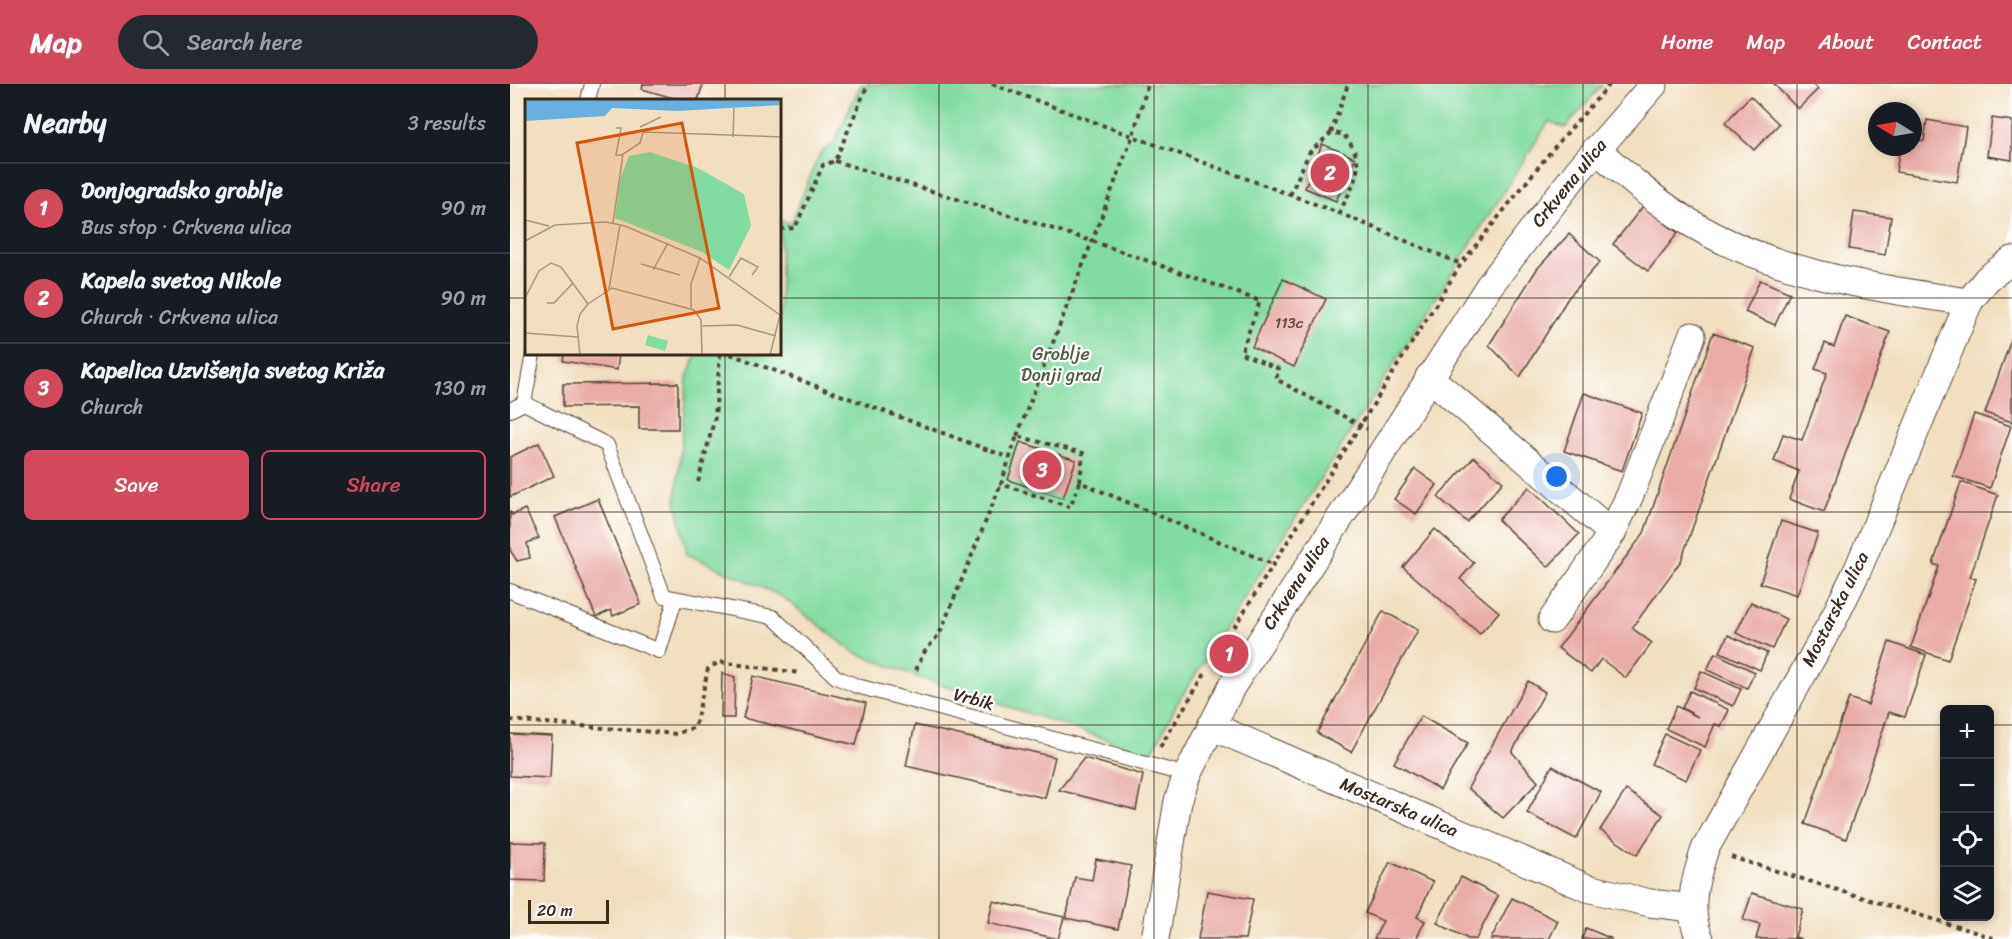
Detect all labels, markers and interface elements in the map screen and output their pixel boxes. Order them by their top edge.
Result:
search box [118,15,538,69]
text: Map [30,18,82,67]
text: Search here [187,23,303,62]
text: Home [1661,23,1713,61]
text: Map [1746,23,1785,61]
text: About [1818,23,1875,61]
text: Contact [1908,23,1982,61]
icon: search [139,26,172,59]
inset map [525,99,782,356]
text: Nearby [24,100,106,146]
north arrow [1868,102,1922,156]
text: 3 results [408,106,486,141]
street label: Crkvena ulica [1523,131,1616,235]
pin: 2 [1310,150,1350,196]
text: Donjogradsko groblje [81,171,283,210]
text: 1 [39,191,48,226]
text: 90 m [441,191,486,226]
text: Bus stop · Crkvena ulica [81,210,291,245]
text: Kapela svetog Nikole [81,261,281,300]
text: 2 [38,281,49,316]
text: 90 m [441,281,486,316]
text: Church · Crkvena ulica [81,300,278,335]
house number: 113c [1275,310,1304,336]
park label: Groblje Donji grad [1021,338,1103,391]
text: Kapelica Uzvišenja svetog Križa [81,351,384,390]
text: 3 [38,371,49,406]
text: 130 m [433,371,486,406]
text: Church [81,390,143,425]
pin: 3 [1022,448,1062,492]
button: Save [24,450,249,520]
button: Share [261,450,486,520]
your location [1542,462,1571,491]
street label: Crkvena ulica [1253,529,1339,637]
street label: Mostarska ulica [1792,546,1878,672]
pin: 1 [1210,632,1248,676]
street label: Vrbik [950,678,998,720]
map controls [1940,705,1994,921]
button: + [1940,705,1994,759]
button: − [1940,759,1994,813]
street label: Mostarska ulica [1335,768,1463,846]
button: locate [1940,813,1994,867]
button: layers [1940,867,1994,921]
text: 20 m [537,896,573,925]
scale bar [528,897,609,924]

